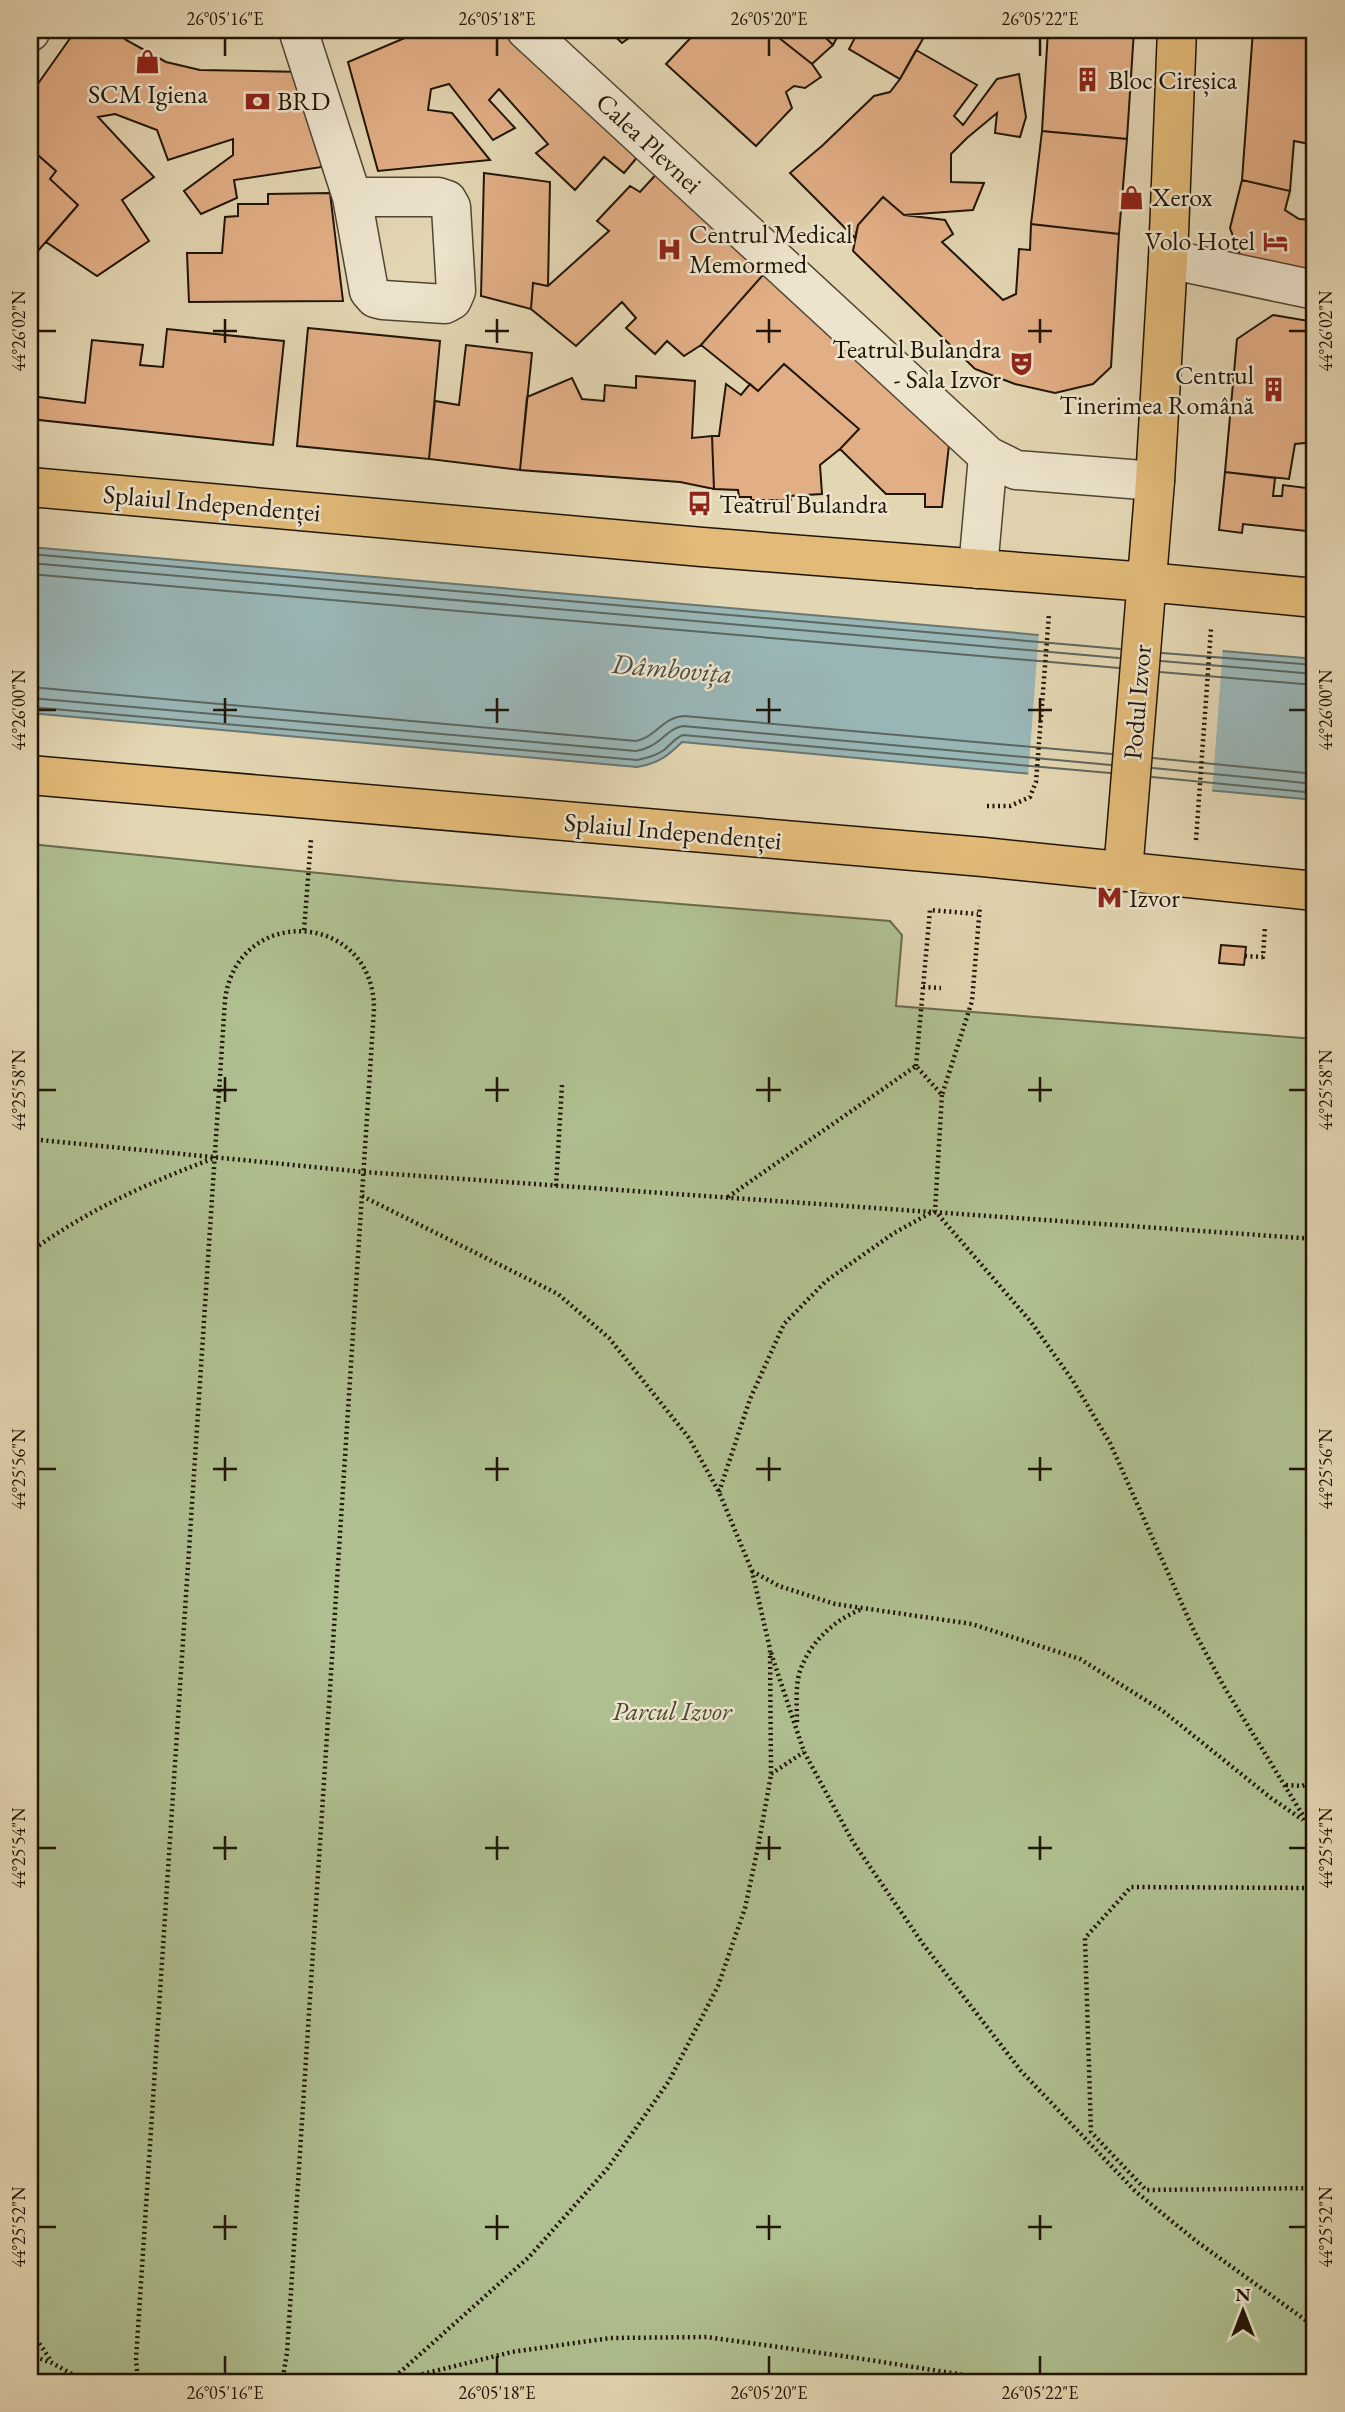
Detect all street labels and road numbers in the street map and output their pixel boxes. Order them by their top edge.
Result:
street label: Calea Plevnei [589,85,709,201]
street label: Splaiul Independenței [102,477,322,529]
street label: Podul Izvor [1115,643,1159,761]
street label: Splaiul Independenței [563,805,783,857]

